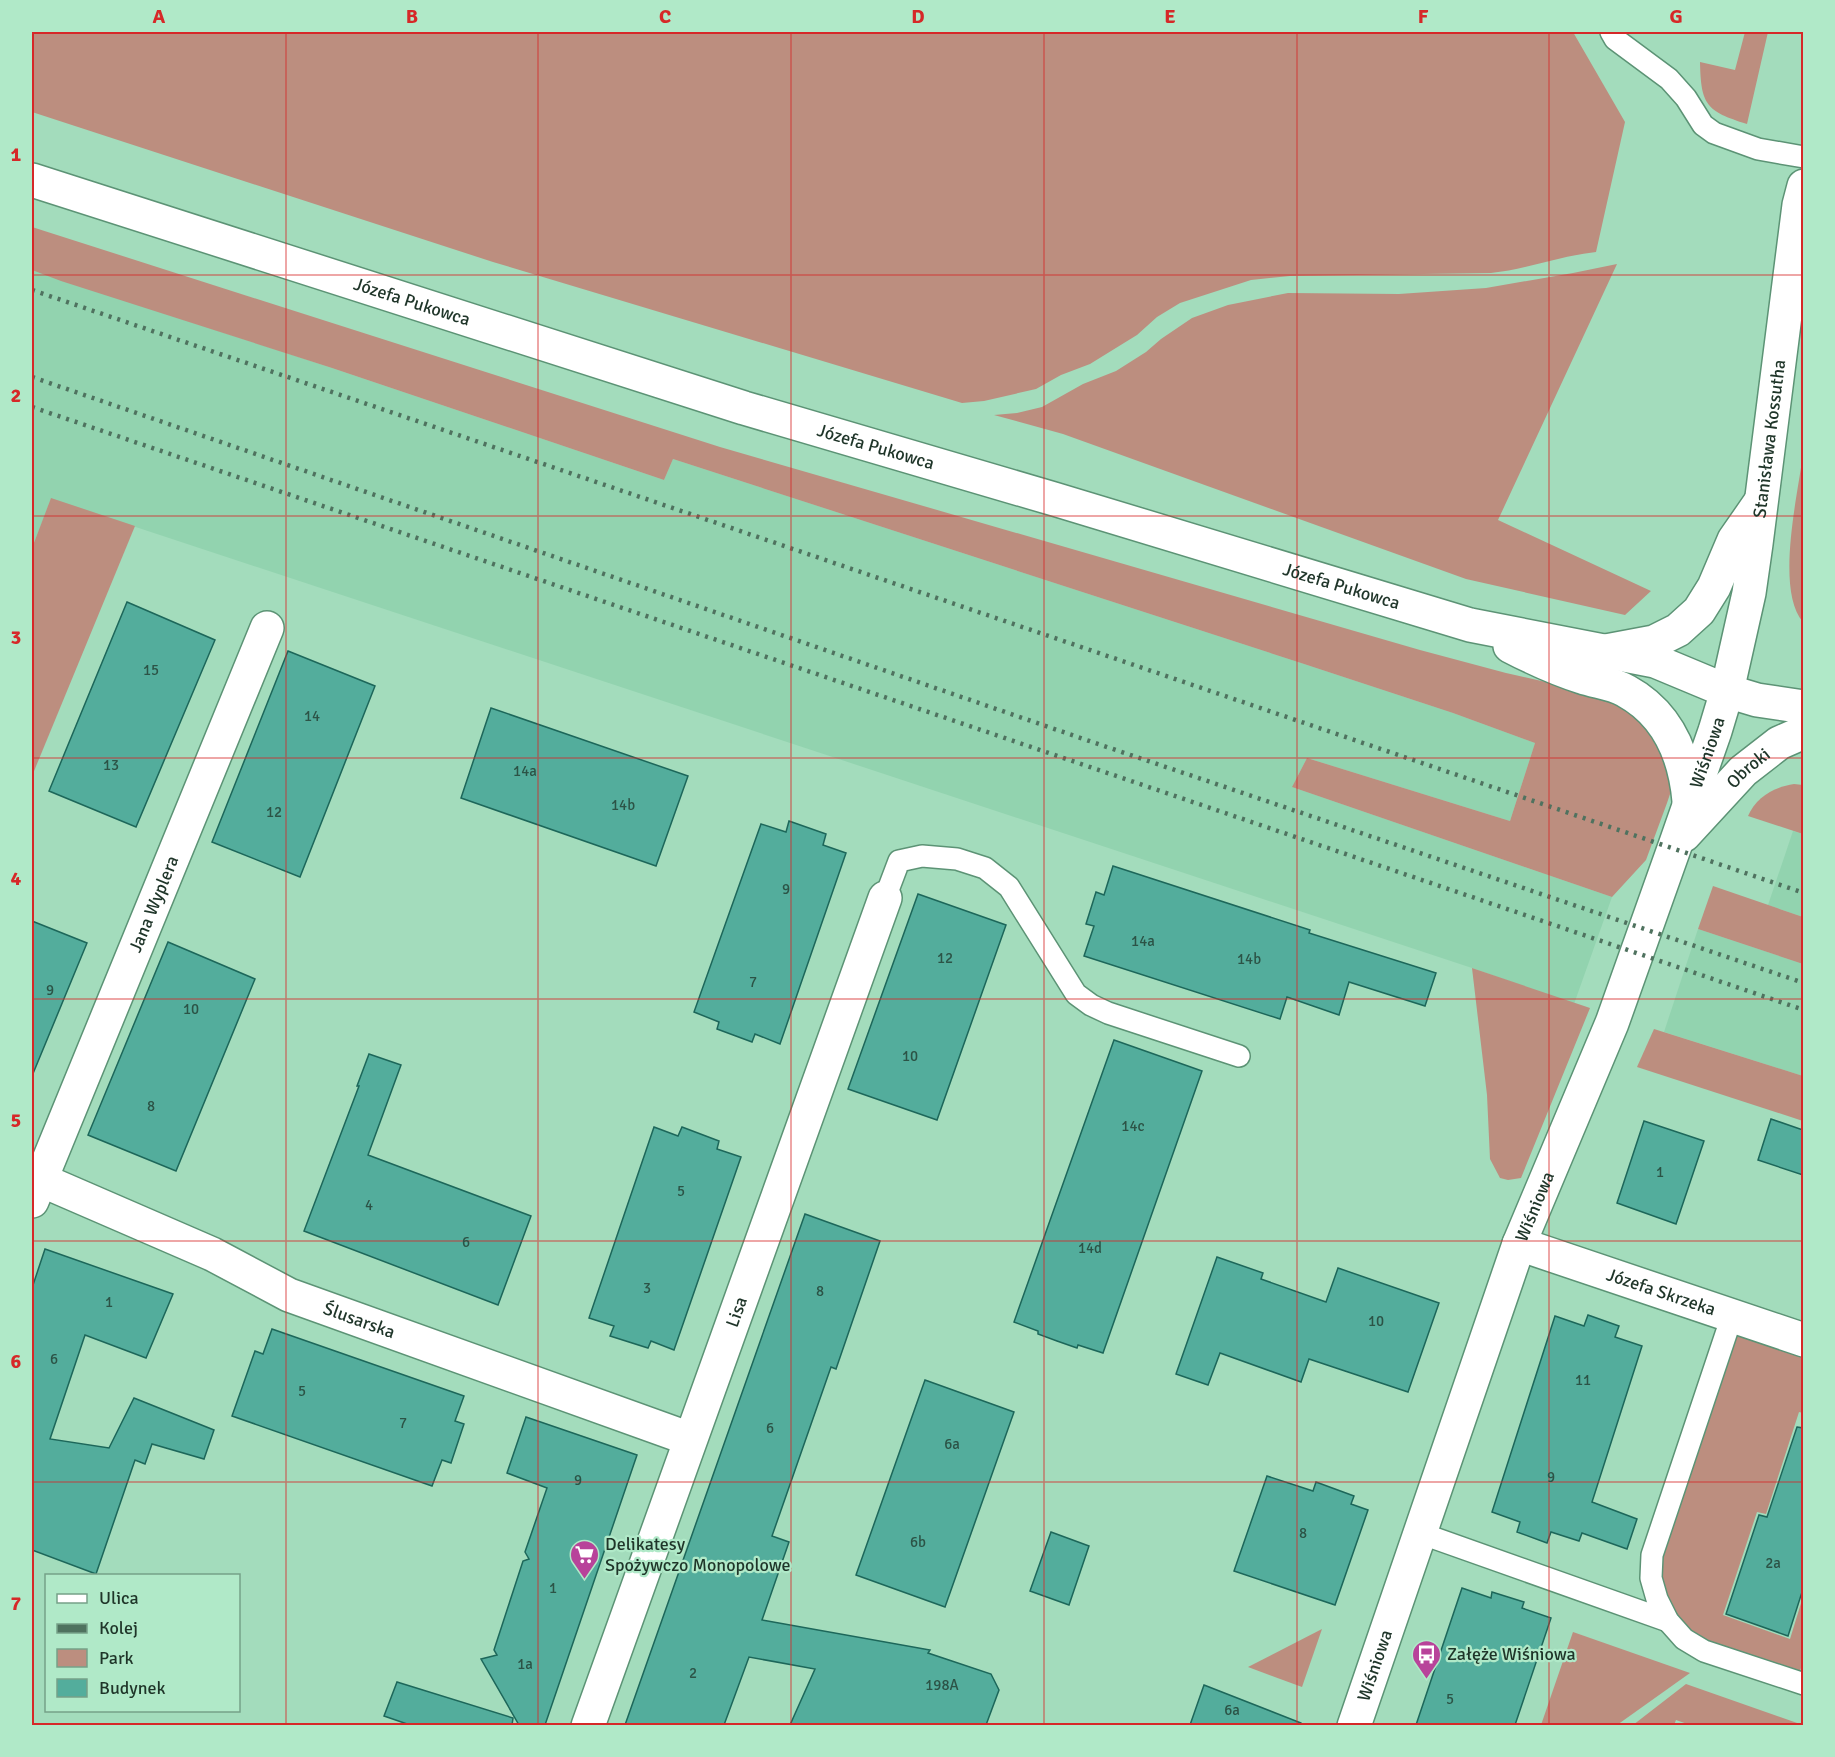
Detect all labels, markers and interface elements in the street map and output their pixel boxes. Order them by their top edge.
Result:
text: A [153,4,166,29]
text: B [406,4,418,29]
text: C [659,4,671,29]
text: D [911,4,925,29]
text: E [1164,4,1176,29]
text: F [1418,4,1429,29]
text: G [1669,4,1683,29]
text: 1 [11,142,22,167]
street label: Józefa Pukowca [351,273,473,331]
street label: Stanisława Kossutha [1748,358,1790,519]
text: 2 [11,383,21,408]
street label: Józefa Pukowca [815,419,937,474]
street label: Józefa Pukowca [1280,558,1403,614]
text: 3 [11,625,21,650]
house number: 15 [143,661,159,679]
house number: 14 [304,707,320,725]
street label: Wiśniowa [1685,714,1730,791]
street label: Obroki [1722,743,1775,793]
house number: 13 [103,756,119,774]
house number: 14a [513,762,537,780]
house number: 14b [611,796,635,814]
house number: 12 [266,803,282,821]
street label: Jana Wyplera [124,852,183,956]
text: 4 [11,866,22,891]
house number: 9 [782,880,790,898]
house number: 14a [1131,932,1155,950]
house number: 12 [937,949,953,967]
house number: 14b [1237,950,1261,968]
house number: 7 [749,973,757,991]
house number: 9 [46,981,54,999]
house number: 10 [183,1000,199,1018]
house number: 10 [902,1047,918,1065]
house number: 8 [147,1097,155,1115]
text: 5 [11,1108,21,1133]
house number: 14c [1121,1117,1145,1135]
house number: 1 [1656,1163,1664,1181]
street label: Wiśniowa [1510,1168,1559,1245]
house number: 5 [677,1182,685,1200]
house number: 4 [365,1196,373,1214]
house number: 6 [462,1233,470,1251]
house number: 14d [1078,1239,1102,1257]
street label: Józefa Skrzeka [1604,1263,1719,1320]
house number: 3 [643,1279,651,1297]
house number: 8 [816,1282,824,1300]
house number: 1 [105,1293,113,1311]
street label: Lisa [721,1294,752,1330]
street label: Ślusarska [320,1297,398,1343]
house number: 10 [1368,1312,1384,1330]
text: 6 [11,1349,22,1374]
house number: 6 [50,1350,58,1368]
house number: 11 [1575,1371,1591,1389]
house number: 5 [298,1382,306,1400]
house number: 7 [399,1414,407,1432]
house number: 6 [766,1419,774,1437]
house number: 6a [944,1435,960,1453]
house number: 9 [1547,1468,1555,1486]
house number: 9 [574,1471,582,1489]
house number: 8 [1299,1524,1307,1542]
place label: Delikatesy Spożywczo Monopolowe [605,1533,790,1576]
house number: 6b [910,1533,926,1551]
supermarket icon: Delikatesy Spożywczo Monopolowe [568,1538,600,1580]
house number: 2a [1765,1554,1781,1572]
legend [45,1574,240,1712]
house number: 1 [549,1579,557,1597]
text: Ulica [99,1587,139,1609]
text: 7 [11,1591,22,1616]
text: Kolej [99,1617,138,1639]
street label: Wiśniowa [1352,1627,1397,1704]
bus stop icon: Załęże Wiśniowa [1410,1638,1442,1680]
place label: Załęże Wiśniowa [1447,1643,1576,1665]
text: Park [99,1647,134,1669]
house number: 1a [517,1655,533,1673]
house number: 2 [689,1664,697,1682]
house number: 198A [925,1676,959,1694]
text: Budynek [99,1677,166,1699]
house number: 5 [1446,1690,1454,1708]
house number: 6a [1224,1701,1240,1719]

